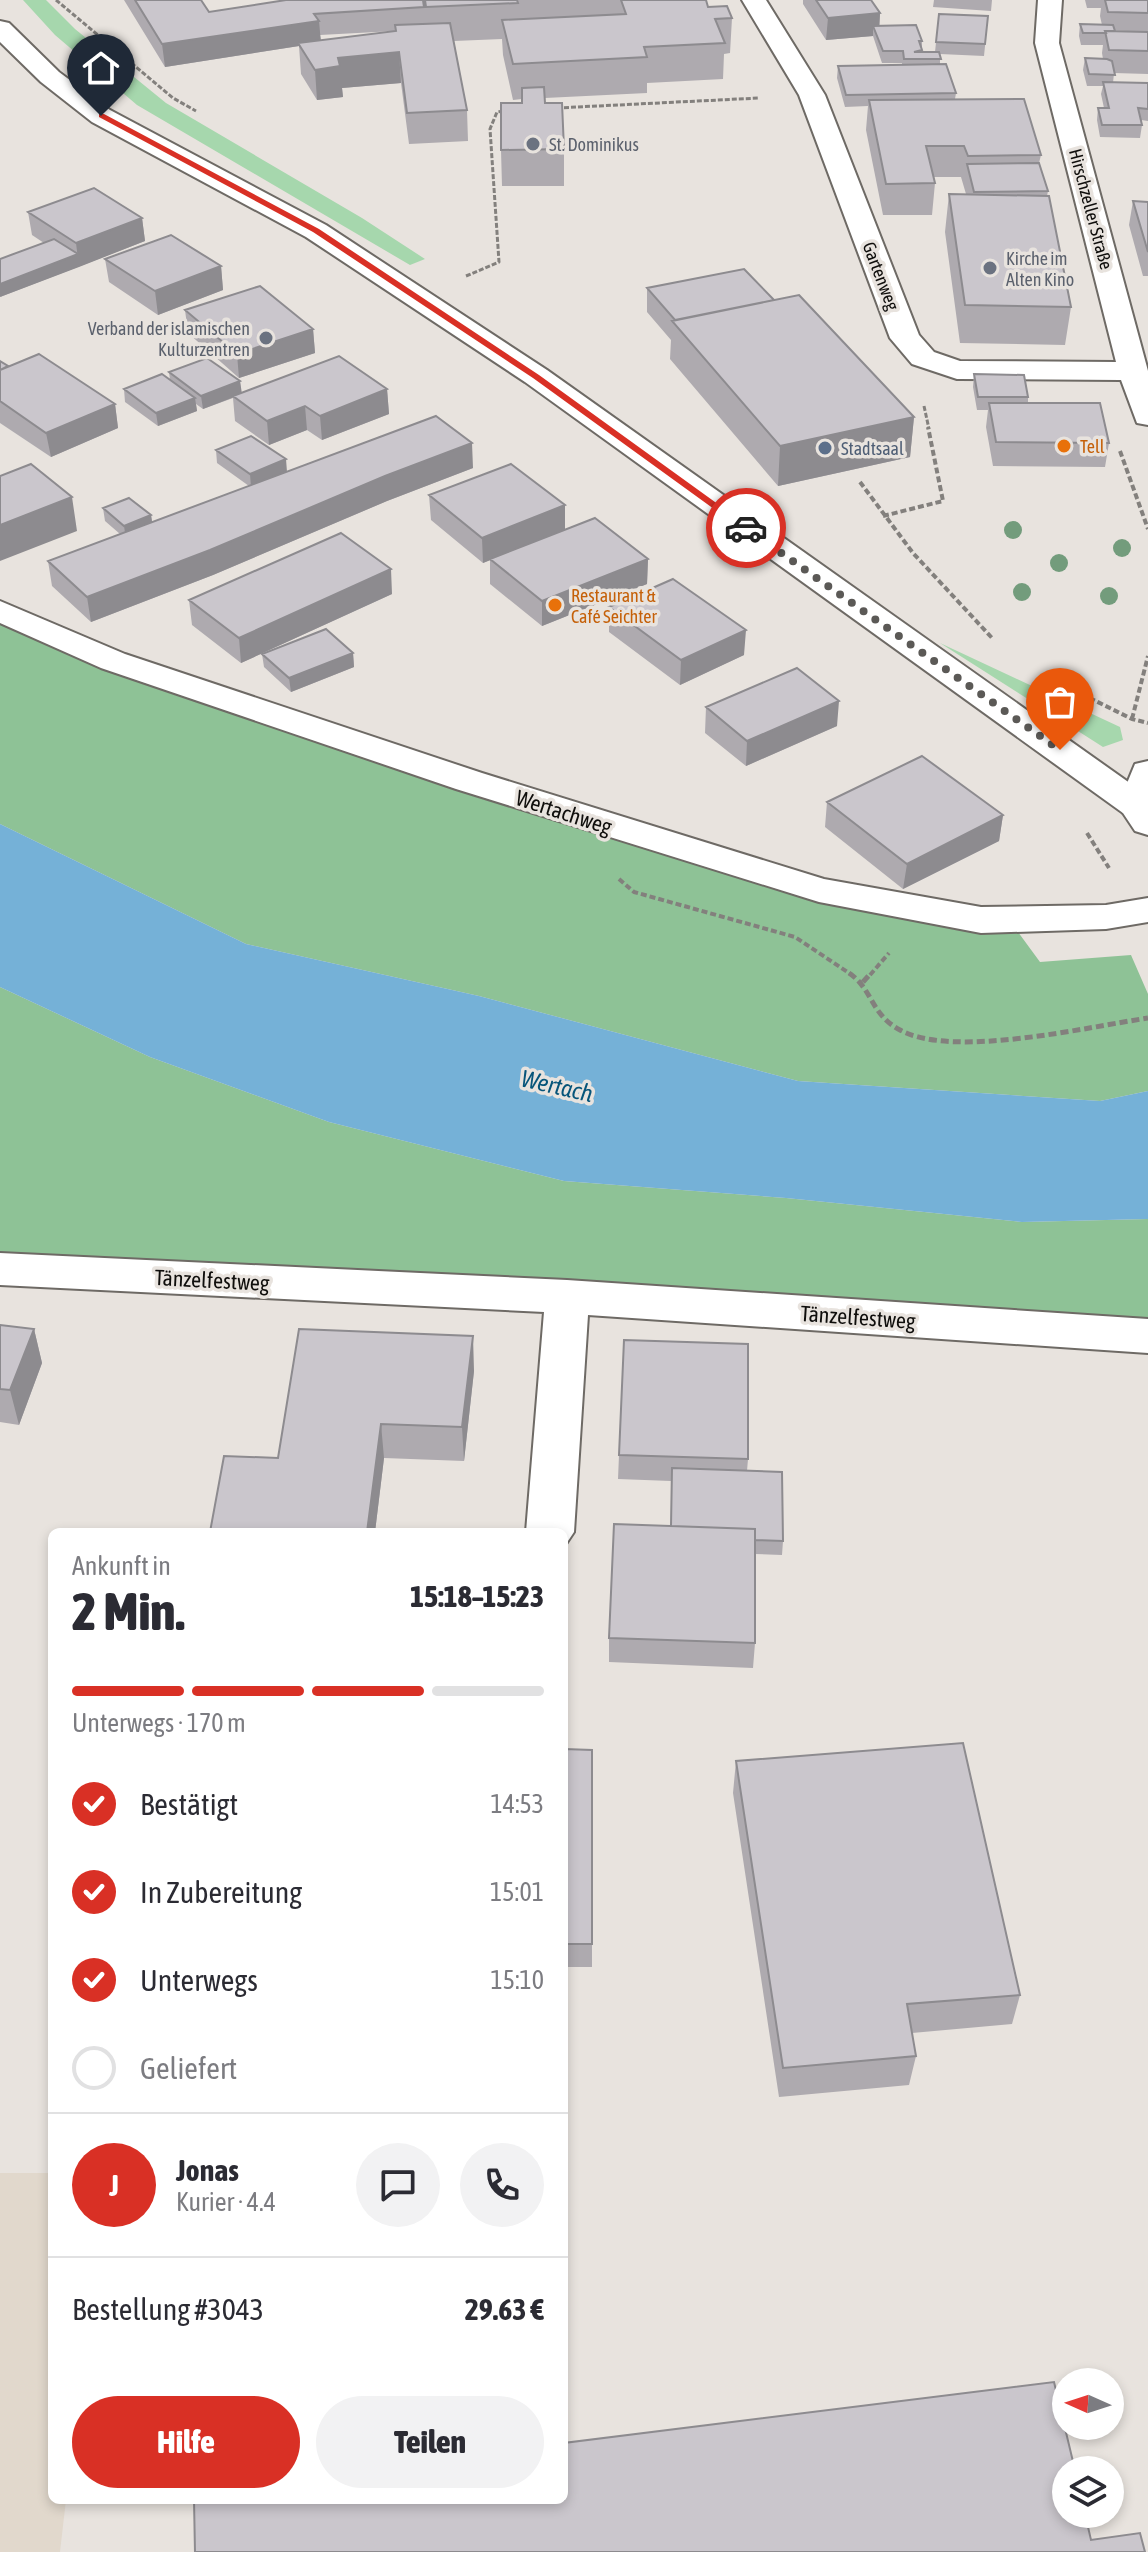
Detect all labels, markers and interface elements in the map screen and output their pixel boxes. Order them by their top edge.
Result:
pin [67,34,135,116]
icon: home [79,46,123,90]
place label: St. Dominikus [549,134,639,155]
marker: St. Dominikus [524,135,542,153]
street label: Hirschzeller Straße [1065,146,1117,272]
street label: Gartenweg [858,239,904,313]
place label: Kirche im Alten Kino [1006,248,1074,290]
marker: Kirche im Alten Kino [981,259,999,277]
place label: Verband der islamischen Kulturzentren [88,318,250,360]
marker: Verband der islamischen Kulturzentren [257,329,275,347]
place label: Tell [1080,436,1105,457]
marker: Tell [1055,437,1073,455]
place label: Stadtsaal [841,438,904,459]
marker: Stadtsaal [816,439,834,457]
courier [706,488,786,568]
icon: car [724,506,768,550]
place label: Restaurant & Café Seichter [571,585,658,627]
marker: Restaurant & Café Seichter [546,596,564,614]
pin [1026,668,1094,750]
icon: bag [1038,680,1082,724]
street label: Wertachweg [513,784,616,840]
water label: Wertach [519,1065,596,1107]
street label: Tänzelfestweg [154,1264,271,1296]
street label: Tänzelfestweg [800,1300,917,1334]
text: Ankunft in [72,1551,171,1581]
text: 15:18–15:23 [410,1579,544,1613]
text: 2 Min. [72,1581,185,1641]
text: Unterwegs · 170 m [72,1708,246,1738]
icon: check [72,1782,116,1826]
text: Bestätigt [140,1787,238,1821]
text: 14:53 [490,1789,544,1819]
icon: check [72,1870,116,1914]
text: In Zubereitung [140,1875,302,1909]
text: 15:01 [490,1877,544,1907]
icon: check [72,1958,116,2002]
text: Unterwegs [140,1963,258,1997]
text: 15:10 [490,1965,544,1995]
text: Geliefert [140,2051,237,2085]
button: chat [356,2143,440,2227]
button: phone [460,2143,544,2227]
text: Jonas [176,2153,239,2187]
text: J [109,2168,119,2202]
text: Kurier · 4.4 [176,2187,276,2217]
text: Bestellung #3043 [72,2292,264,2326]
text: 29.63 € [465,2292,544,2326]
north arrow [1052,2368,1124,2440]
map controls [1052,2368,1124,2528]
button: Hilfe [72,2396,300,2488]
button: Teilen [316,2396,544,2488]
button: layers [1052,2456,1124,2528]

